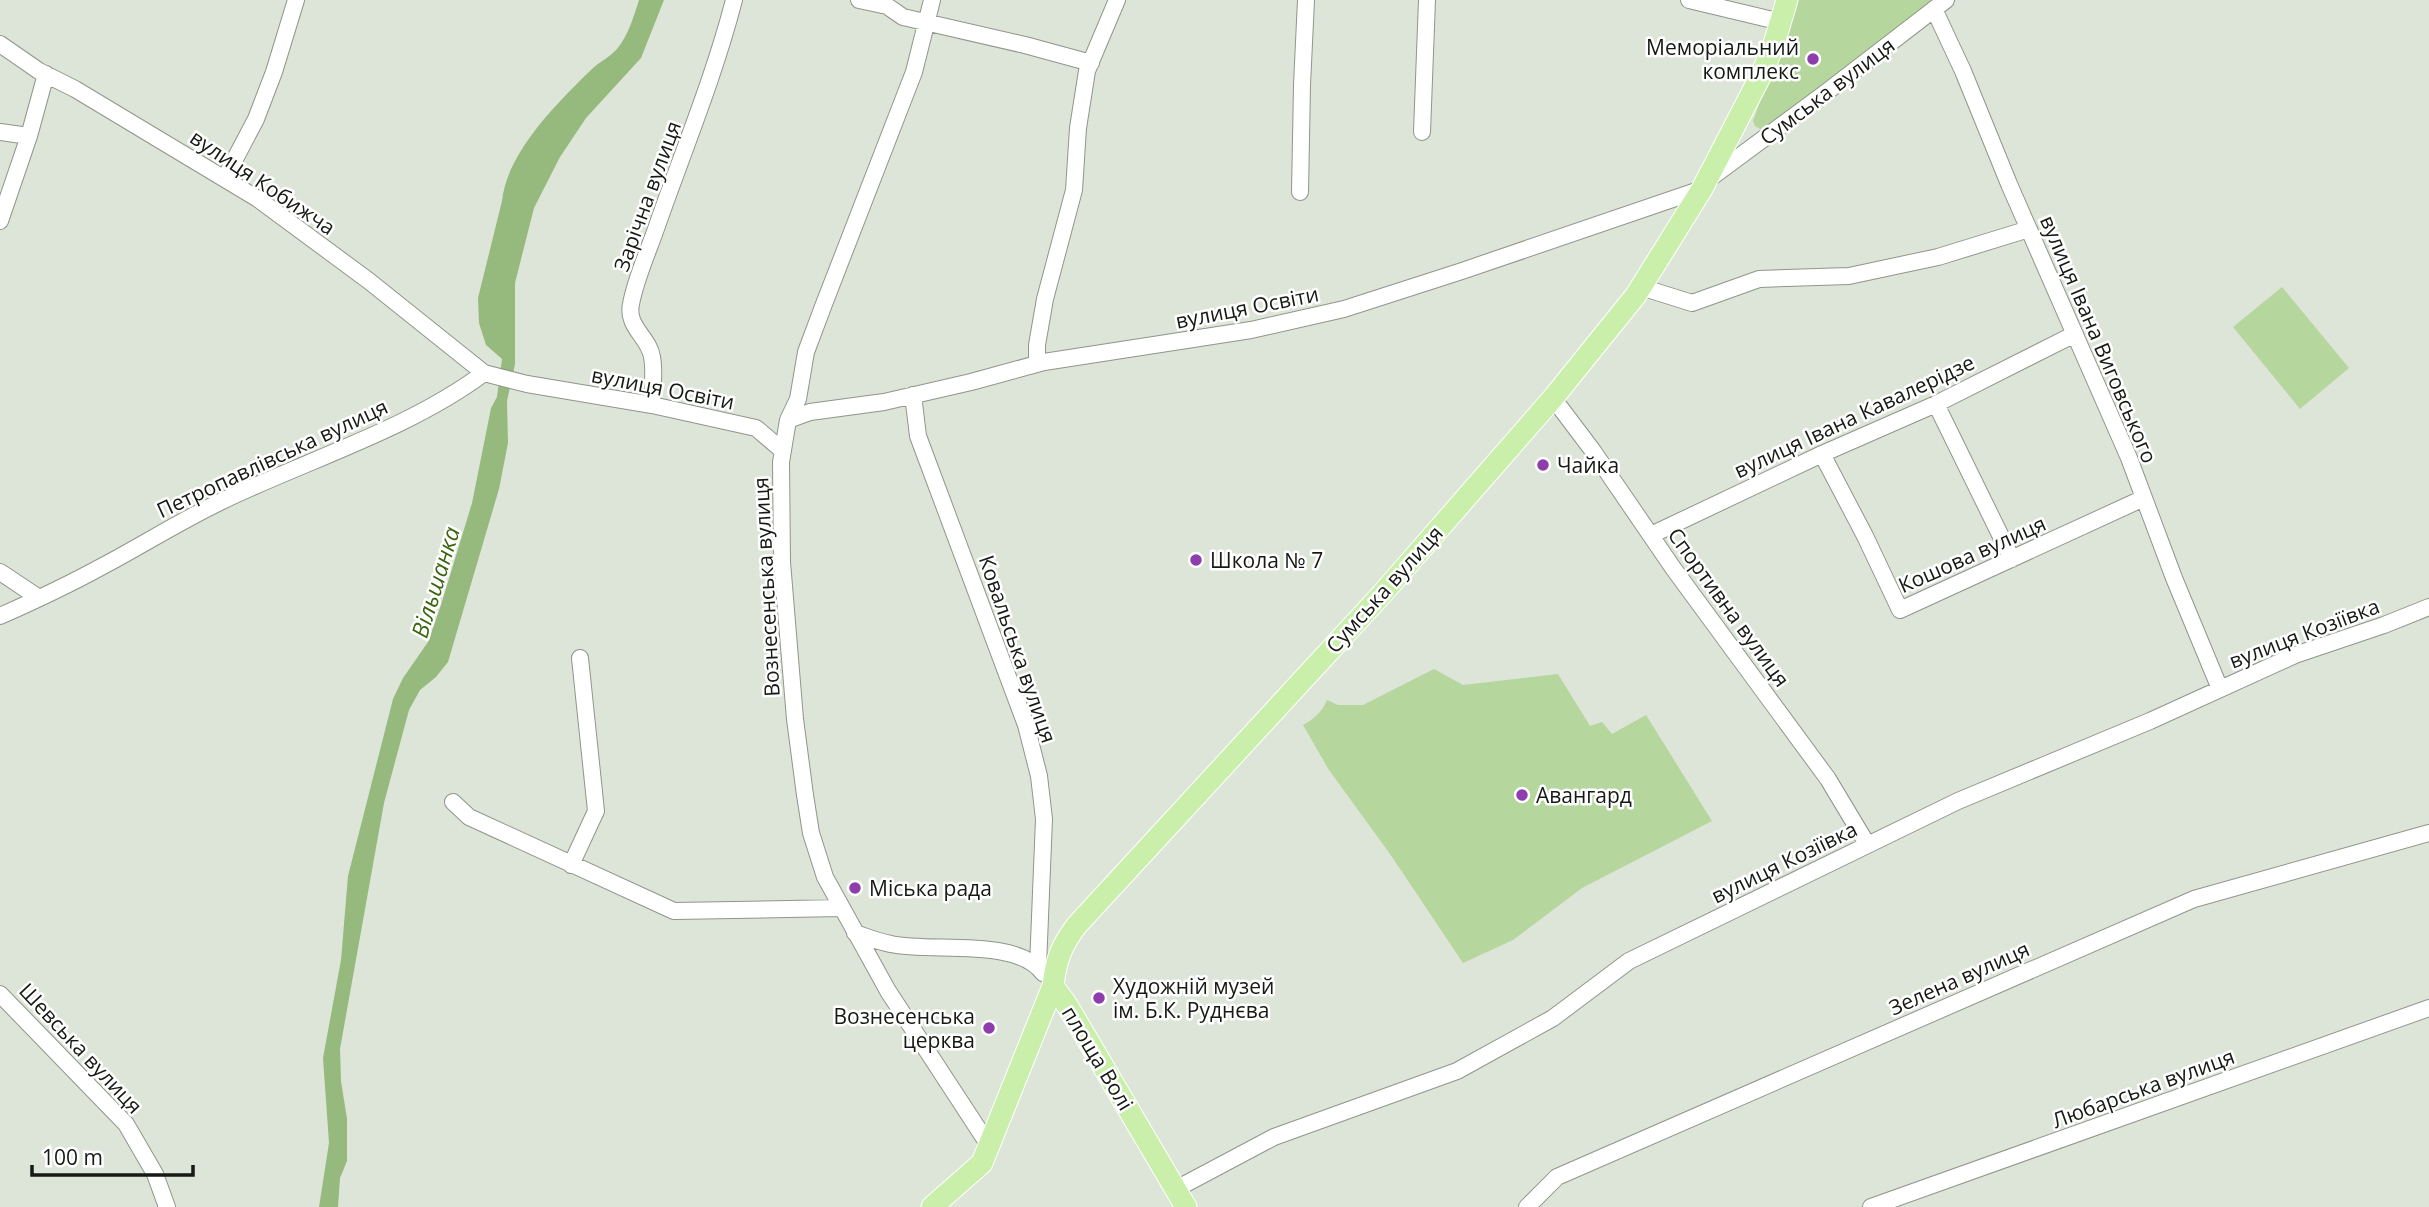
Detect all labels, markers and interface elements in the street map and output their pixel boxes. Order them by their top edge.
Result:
street label: Сумська вулиця [1754,31,1900,151]
place label: Меморіальний комплекс [1646,33,1799,85]
marker: Меморіальний комплекс [1805,51,1821,67]
street label: Зарічна вулиця [607,117,687,275]
street label: вулиця Кобижча [185,123,341,241]
street label: вулиця Івана Виговського [2034,211,2164,467]
street label: вулиця Освіти [1173,279,1321,335]
street label: вулиця Івана Кавалерідзе [1729,348,1979,484]
street label: вулиця Освіти [589,360,737,416]
street label: Петропавлівська вулиця [152,392,392,524]
place label: Чайка [1557,451,1619,479]
marker: Чайка [1535,457,1551,473]
street label: Вознесенська вулиця [746,477,786,697]
street label: Кошова вулиця [1894,509,2050,599]
street label: Сумська вулиця [1319,519,1449,659]
water label: Вільшанка [403,522,467,642]
street label: Спортивна вулиця [1662,522,1796,692]
place label: Школа № 7 [1210,546,1323,574]
street label: Ковальська вулиця [973,551,1063,747]
marker: Школа № 7 [1188,552,1204,568]
street label: вулиця Козіївка [2225,591,2383,675]
place label: Авангард [1536,781,1632,809]
marker: Авангард [1514,787,1530,803]
street label: вулиця Козіївка [1706,815,1862,909]
place label: Міська рада [869,874,992,902]
marker: Міська рада [847,880,863,896]
street label: Зелена вулиця [1884,935,2034,1021]
place label: Художній музей ім. Б.К. Руднєва [1113,972,1274,1024]
street label: Шевська вулиця [13,977,149,1119]
marker: Художній музей ім. Б.К. Руднєва [1091,990,1107,1006]
street label: площа Волі [1056,1001,1140,1115]
place label: Вознесенська церква [833,1002,975,1054]
marker: Вознесенська церква [981,1020,997,1036]
street label: Любарська вулиця [2048,1042,2238,1134]
scale bar [32,1134,192,1178]
text: 100 m [42,1143,103,1171]

